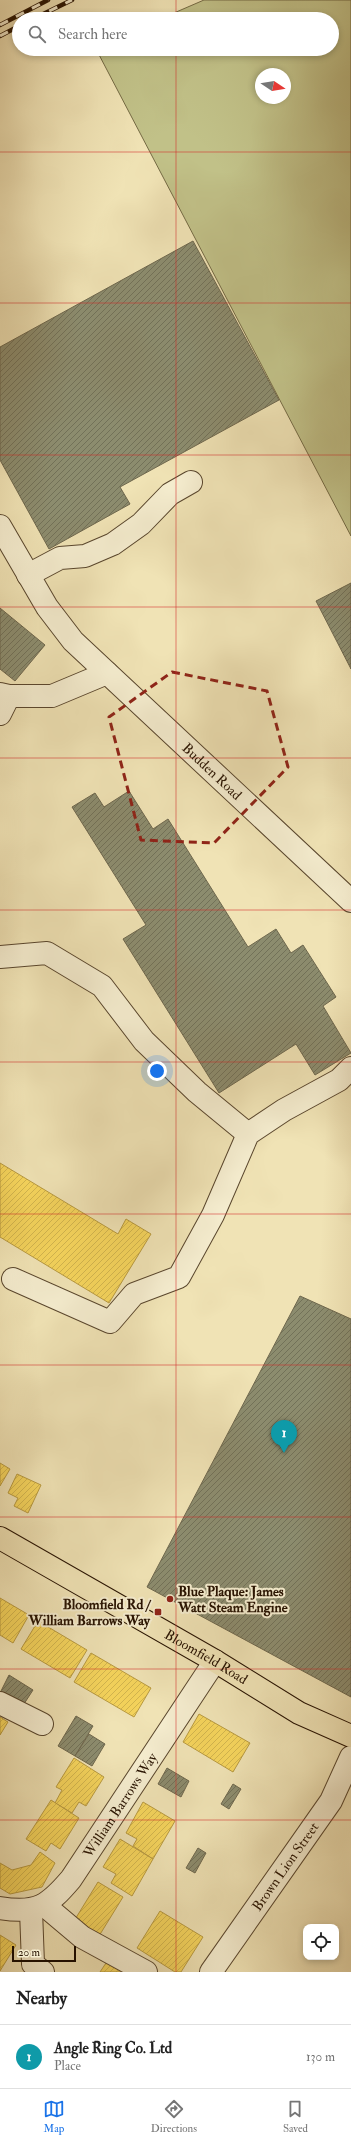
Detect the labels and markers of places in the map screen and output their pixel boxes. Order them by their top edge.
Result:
pin: 1 [271,1420,297,1453]
place label: Blue Plaque: James Watt Steam Engine [177,1583,288,1617]
marker: Blue Plaque: James Watt Steam Engine [165,1594,175,1604]
place label: Bloomfield Rd / William Barrows Way [27,1596,151,1630]
marker: Bloomfield Rd / William Barrows Way [153,1607,163,1617]

